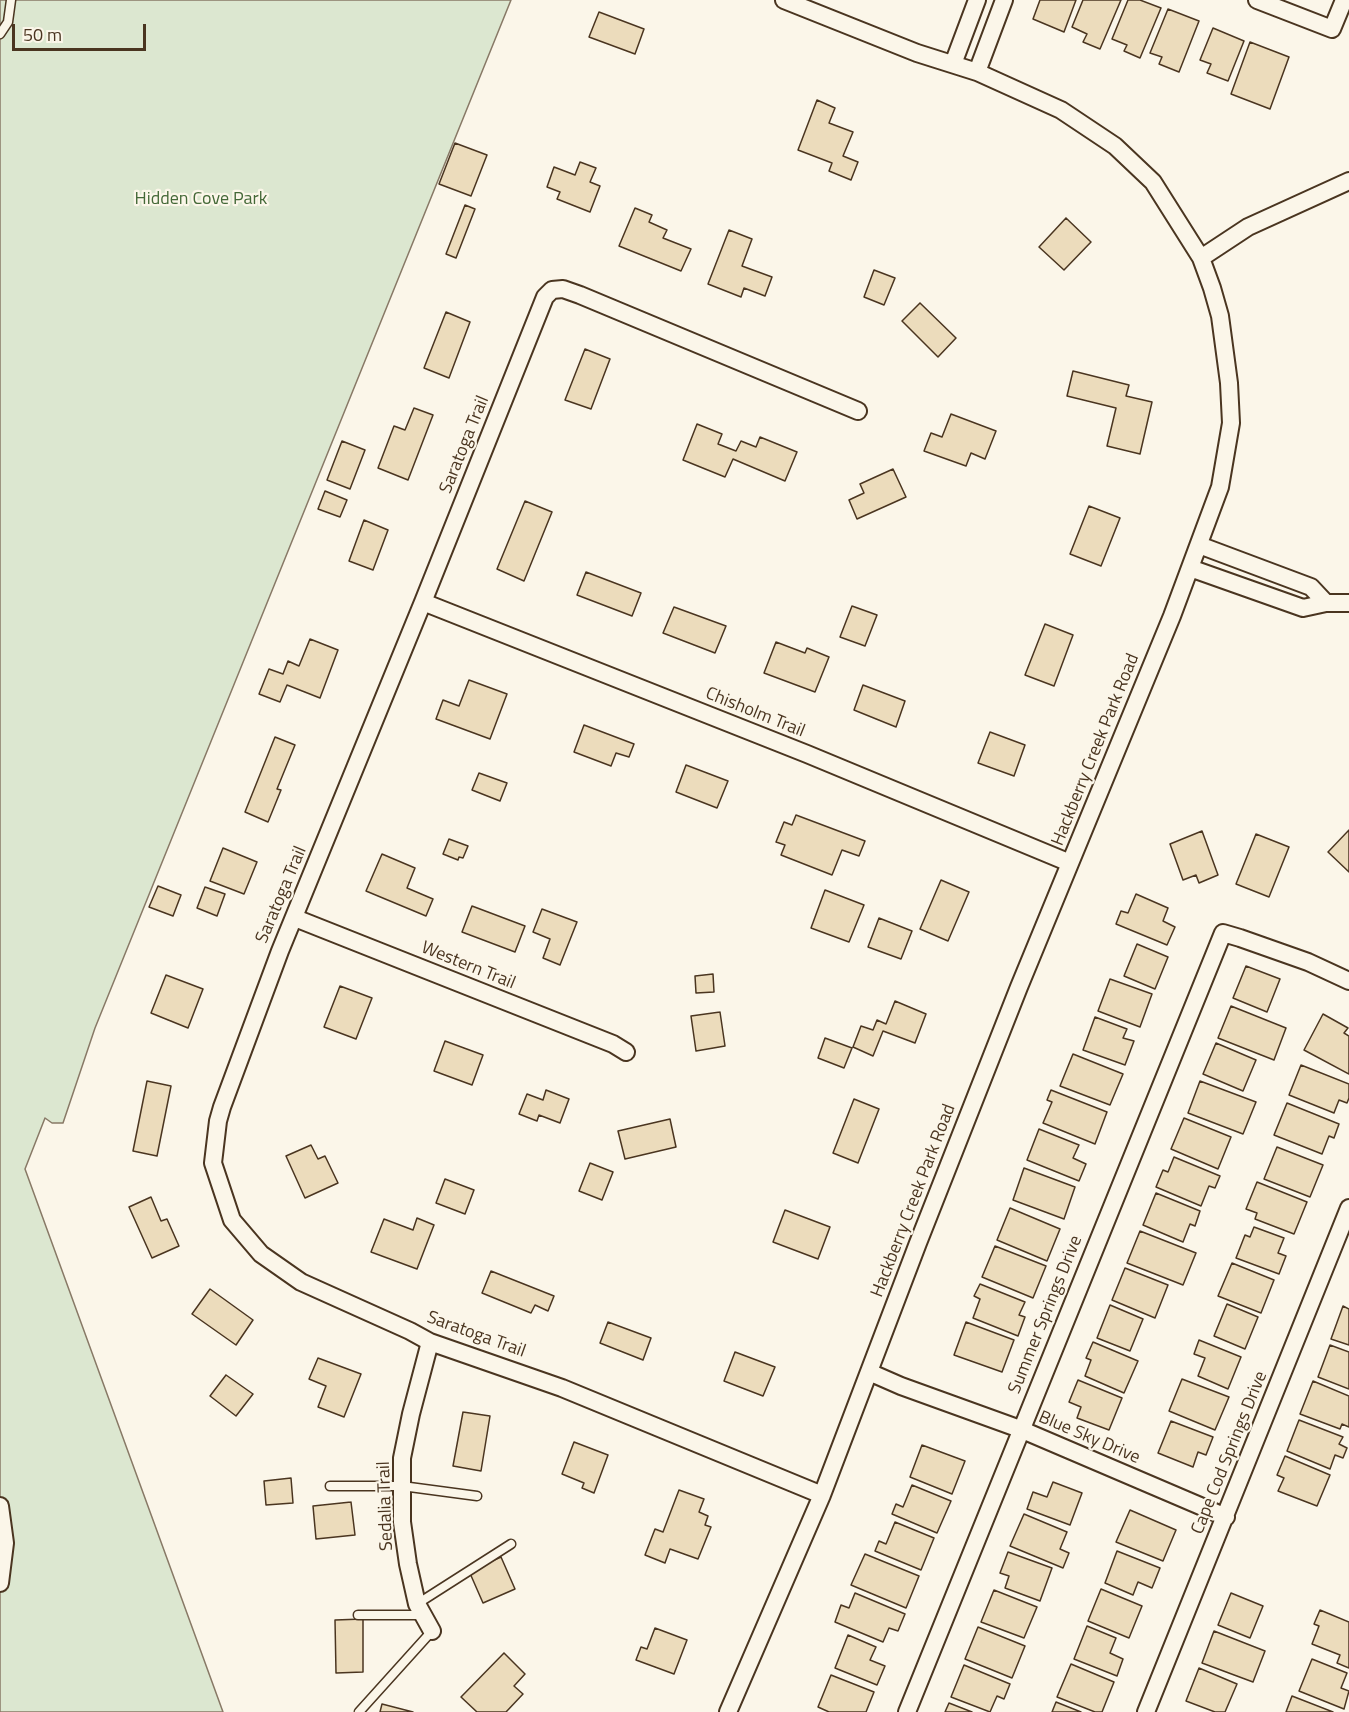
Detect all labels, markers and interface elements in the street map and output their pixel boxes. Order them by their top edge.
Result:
scale bar [15,12,148,50]
text: 50 m [23,21,62,48]
park label: Hidden Cove Park [135,189,267,211]
street label: Saratoga Trail [436,393,494,497]
street label: Hackberry Creek Park Road [1048,651,1144,849]
street label: Chisholm Trail [702,683,808,743]
street label: Saratoga Trail [252,843,312,947]
street label: Western Trail [418,937,518,995]
street label: Hackberry Creek Park Road [867,1101,961,1301]
street label: Summer Springs Drive [1004,1233,1088,1397]
street label: Saratoga Trail [424,1307,528,1363]
street label: Cape Cod Springs Drive [1187,1368,1273,1538]
street label: Blue Sky Drive [1035,1407,1143,1469]
street label: Sedalia Trail [374,1461,398,1551]

